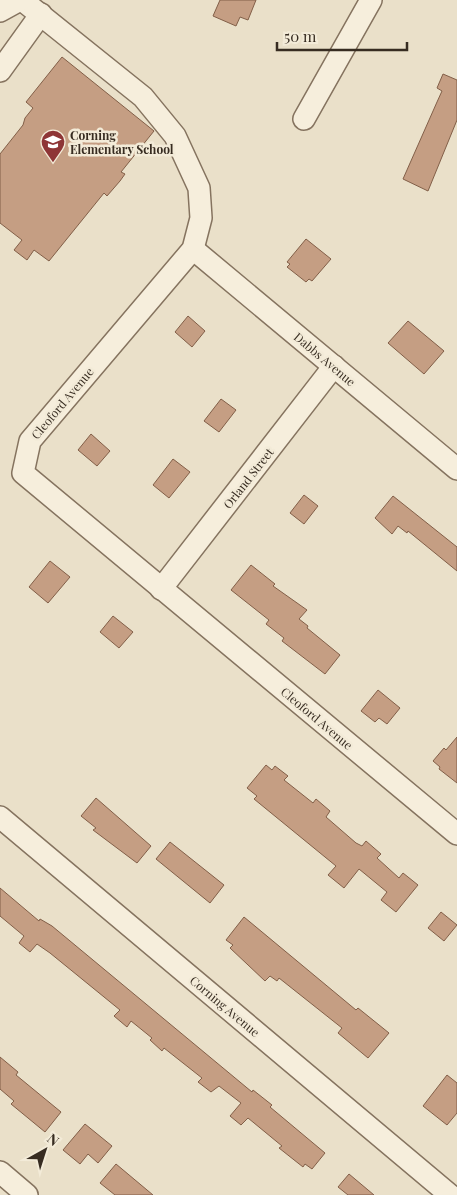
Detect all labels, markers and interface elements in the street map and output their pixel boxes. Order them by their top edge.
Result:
scale bar [277,20,407,52]
text: 50 m [284,26,317,46]
place label: Corning Elementary School [70,127,174,157]
school or university icon: Corning Elementary School [40,129,66,163]
street label: Dabbs Avenue [291,329,359,389]
street label: Cleoford Avenue [27,364,97,442]
street label: Orland Street [219,444,277,512]
street label: Cleoford Avenue [278,683,356,753]
street label: Corning Avenue [187,972,263,1040]
north arrow [20,1125,70,1175]
text: N [44,1129,63,1150]

